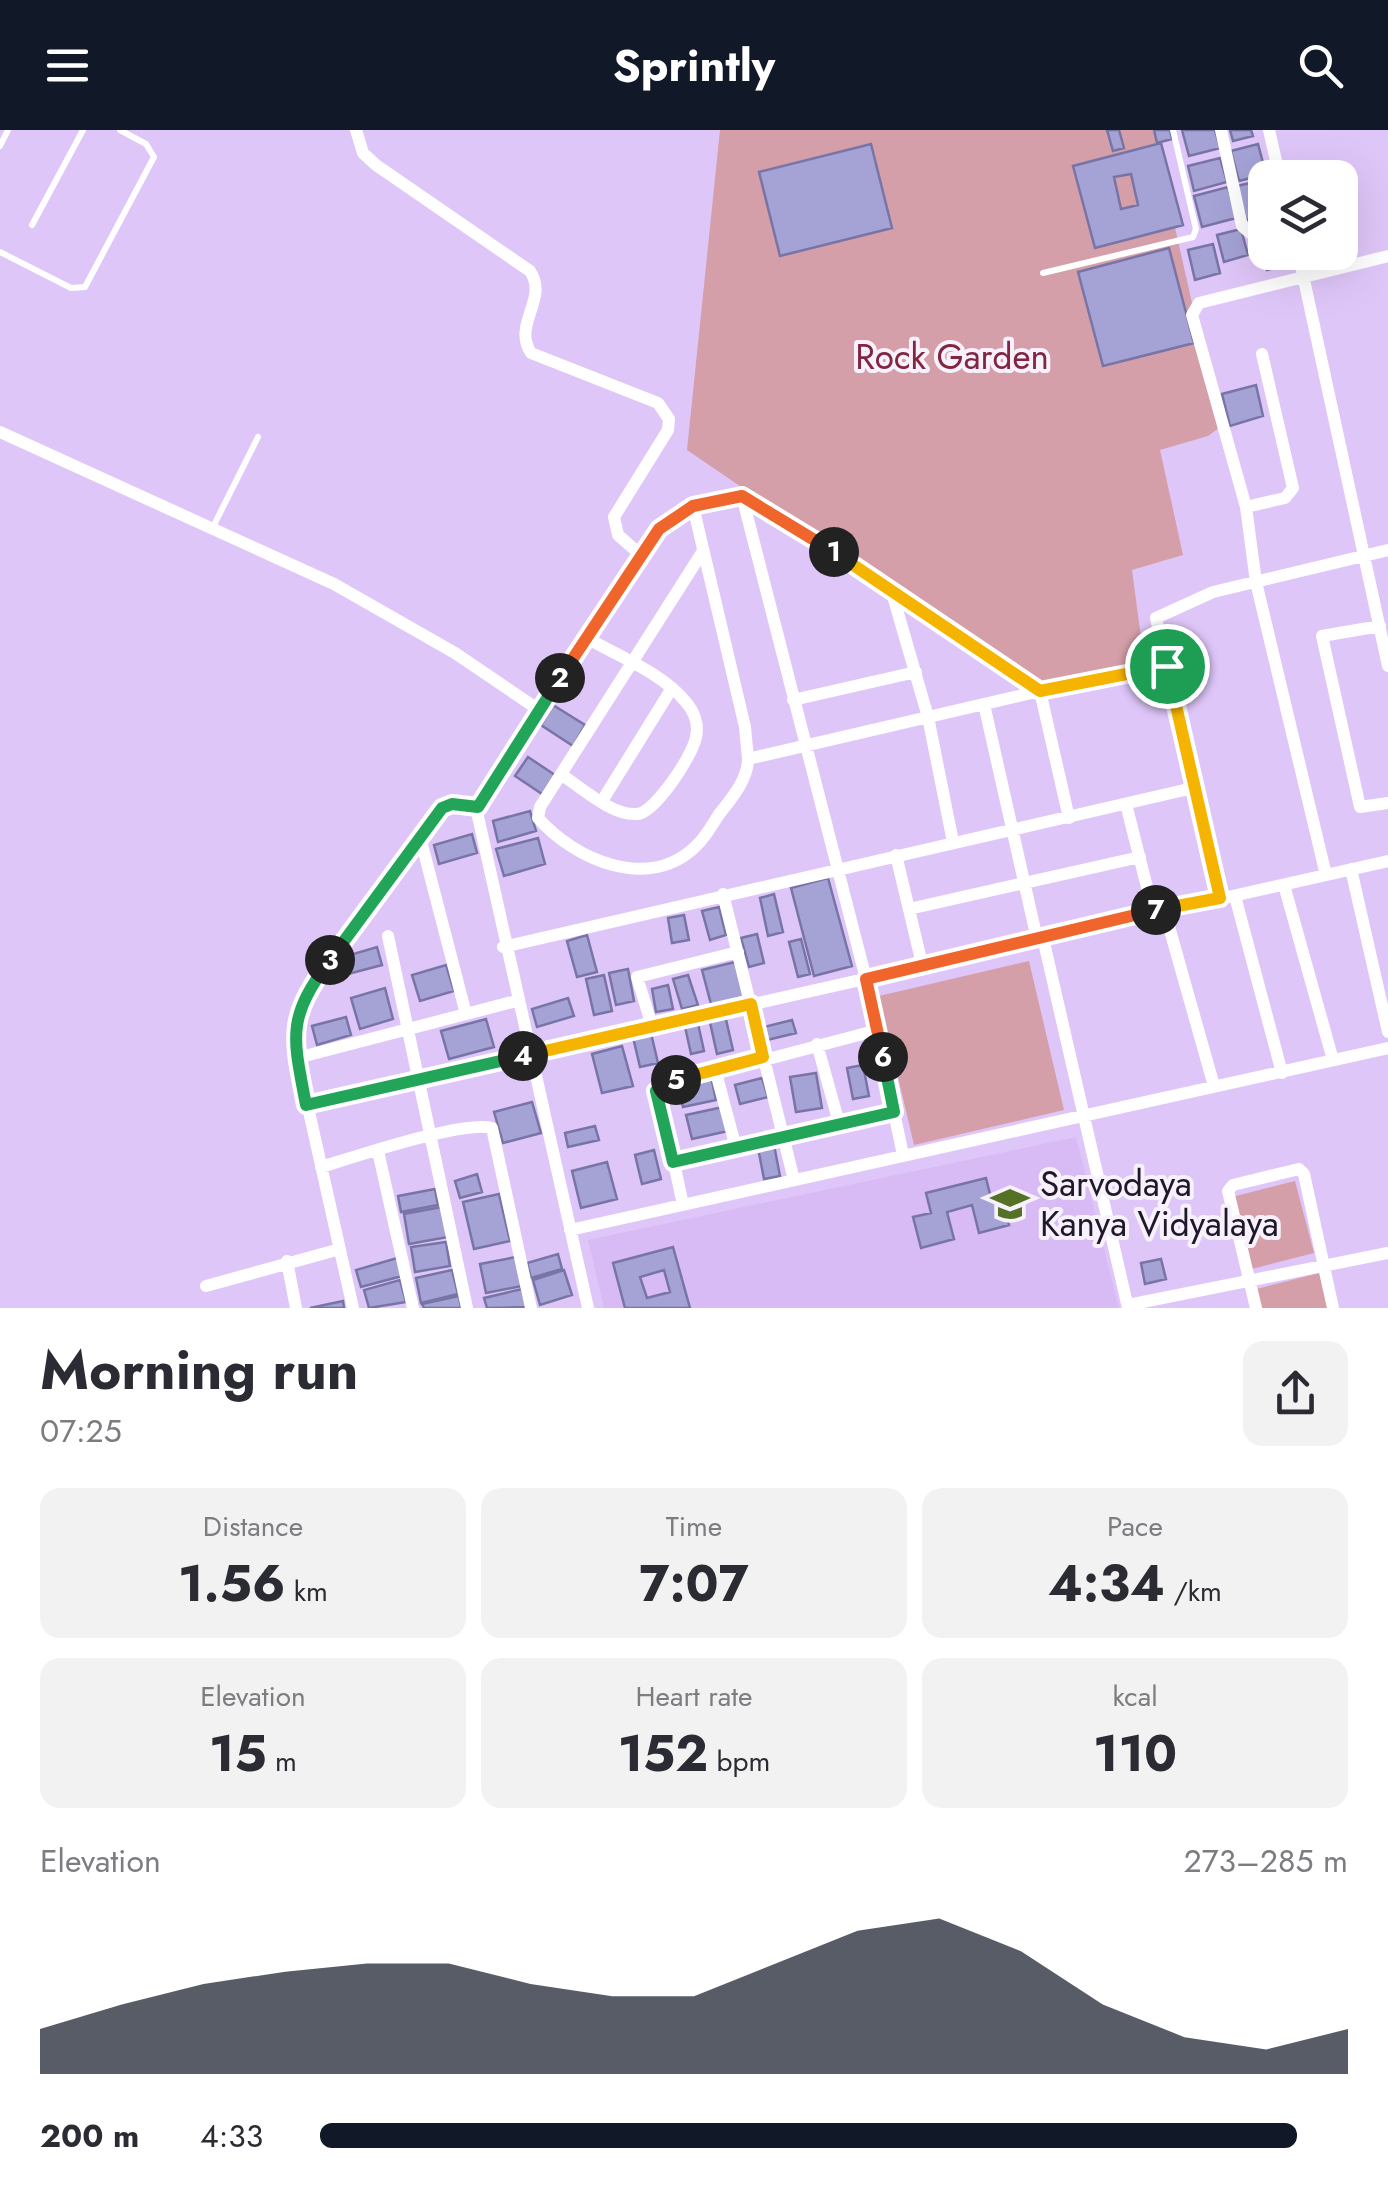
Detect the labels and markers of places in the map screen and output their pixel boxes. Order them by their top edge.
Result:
pin: 1 [809,527,859,577]
pin [1125,624,1210,709]
pin: 2 [535,653,585,703]
pin: 7 [1131,885,1181,935]
pin: 3 [305,935,355,985]
pin: 4 [498,1031,548,1081]
pin: 6 [858,1032,908,1082]
pin: 5 [651,1055,701,1105]
place label: Sarvodaya Kanya Vidyalaya [1040,1159,1279,1249]
school or university icon: Sarvodaya Kanya Vidyalaya [989,1183,1031,1225]

